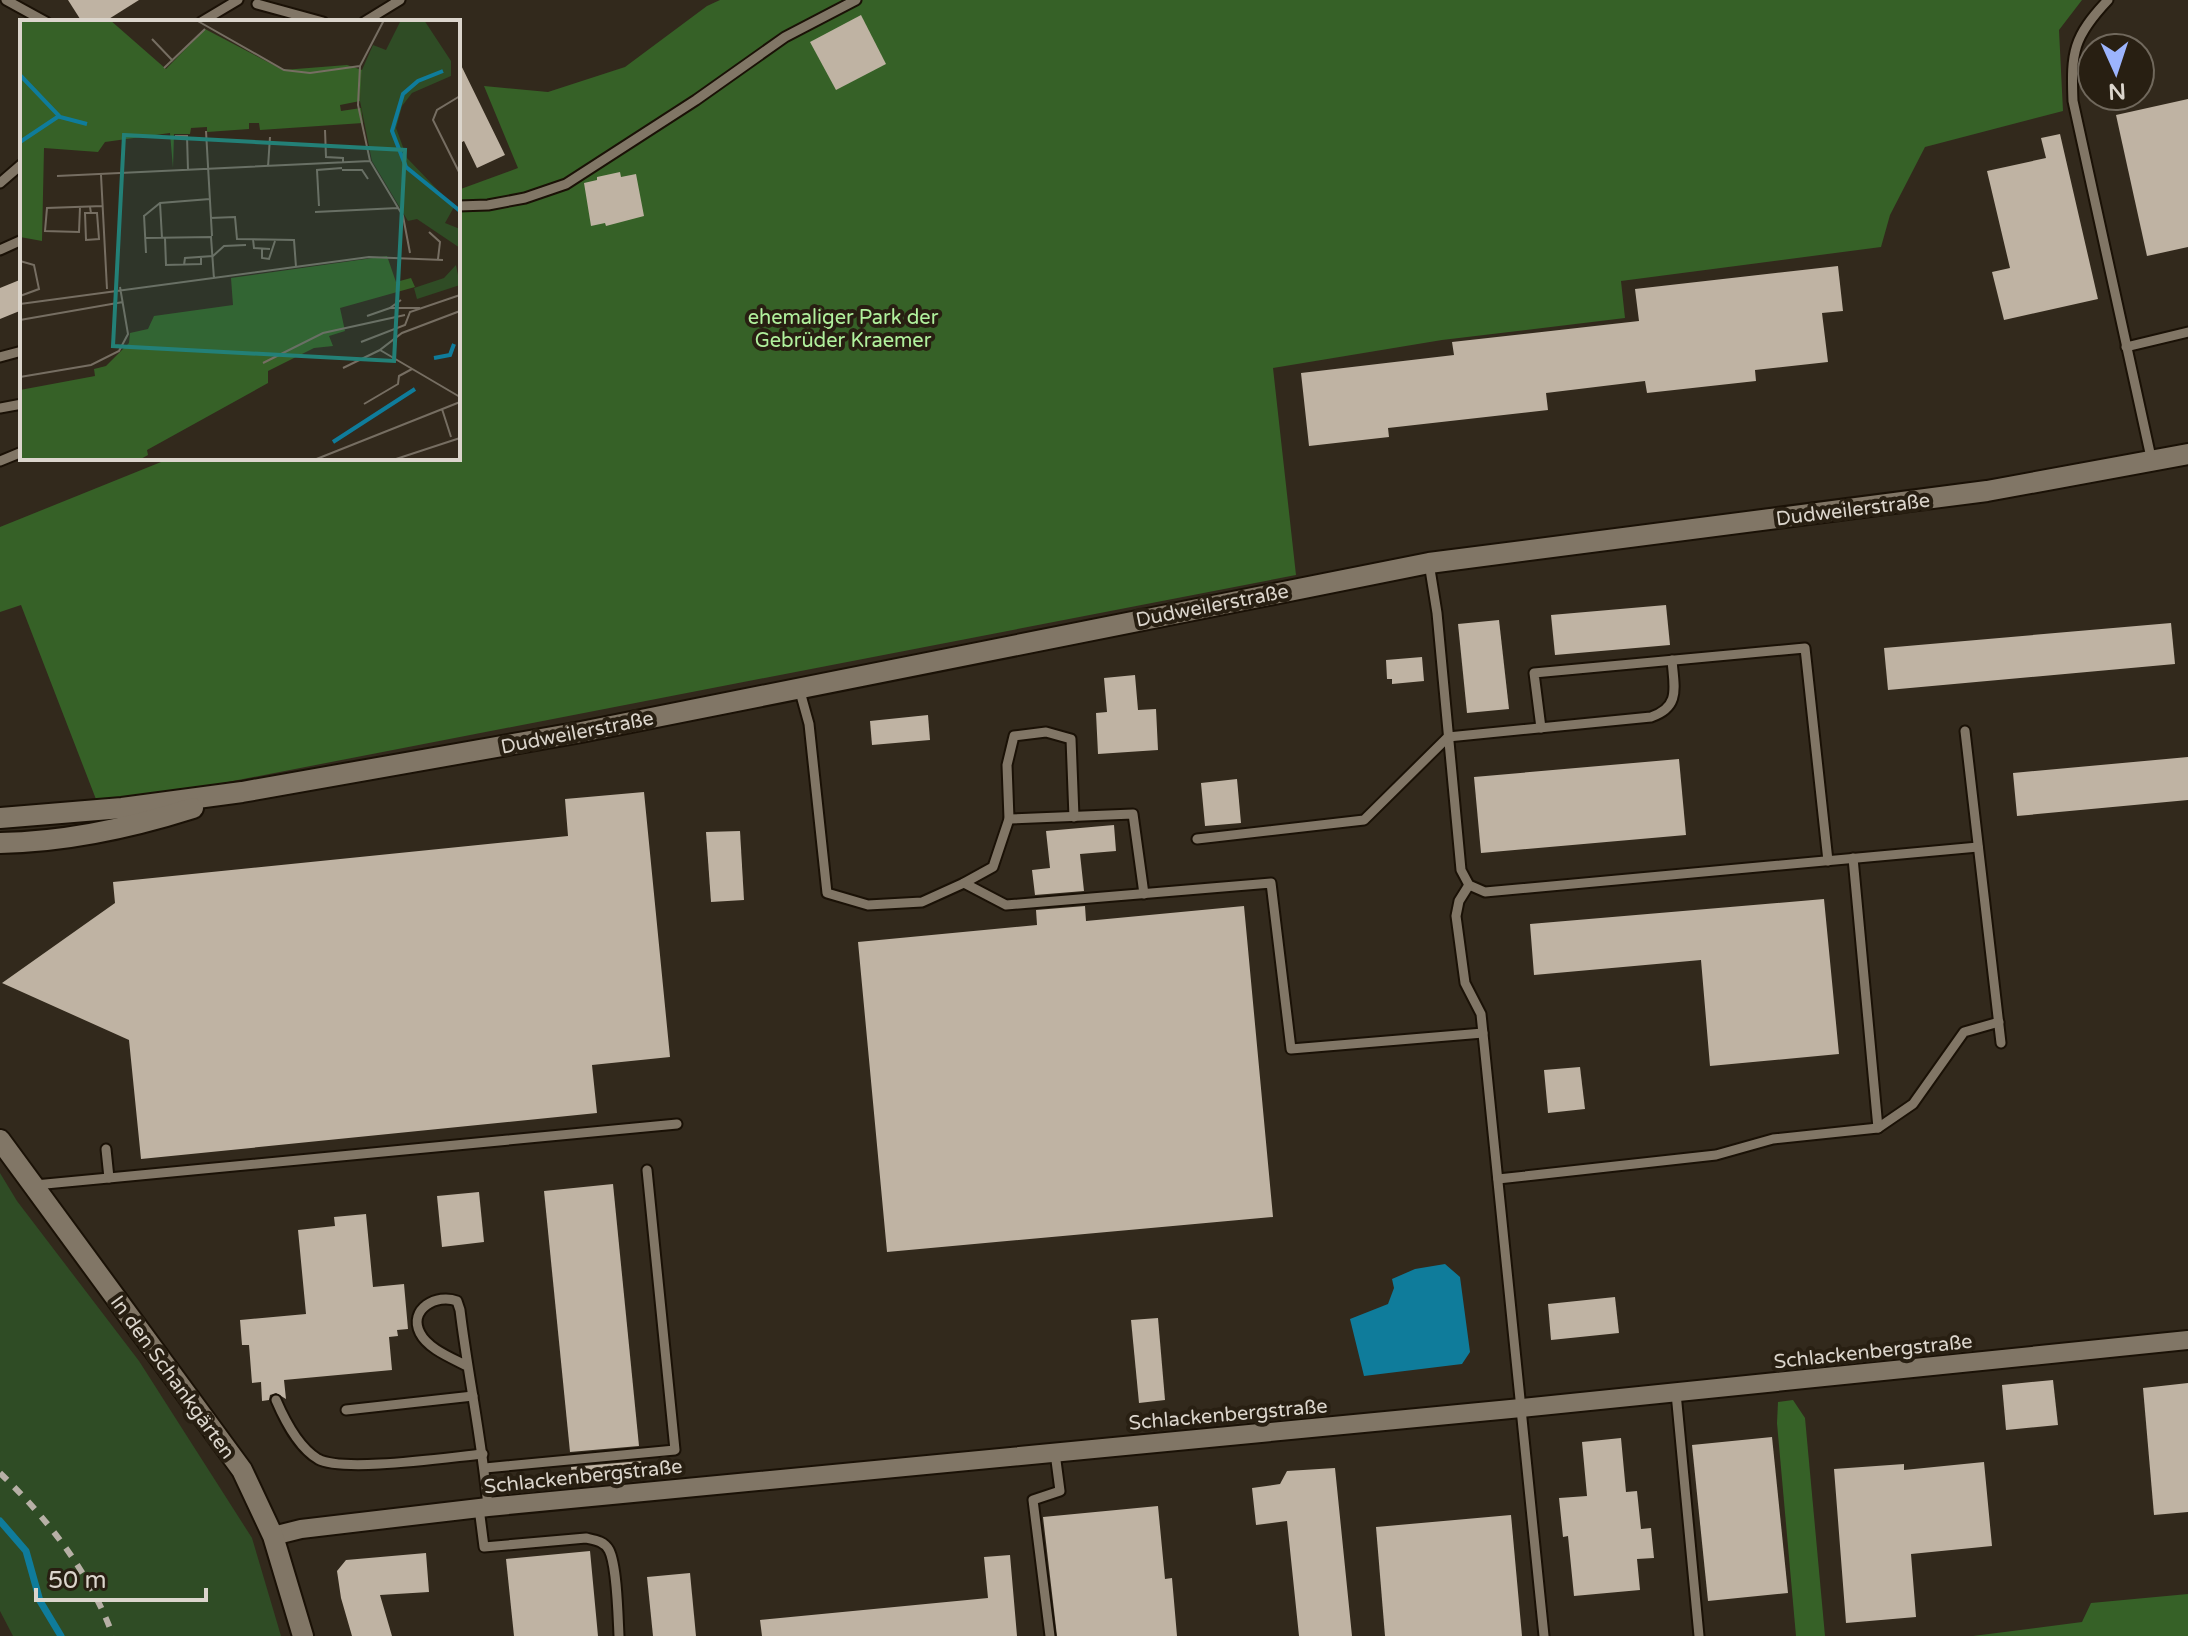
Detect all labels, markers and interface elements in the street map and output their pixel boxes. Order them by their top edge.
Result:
inset map [20,20,460,460]
north arrow [2076,32,2156,112]
text: N [2107,78,2126,104]
park label: ehemaliger Park der Gebrüder Kraemer [748,306,939,353]
street label: Dudweilerstraße [1775,489,1932,531]
street label: Dudweilerstraße [1134,579,1291,633]
street label: Dudweilerstraße [499,706,656,760]
street label: In den Schankgärten [105,1291,240,1464]
street label: Schlackenbergstraße [1773,1330,1974,1374]
street label: Schlackenbergstraße [1128,1394,1329,1436]
street label: Schlackenbergstraße [483,1455,684,1499]
scale bar [36,1552,206,1602]
text: 50 m [48,1566,106,1595]

